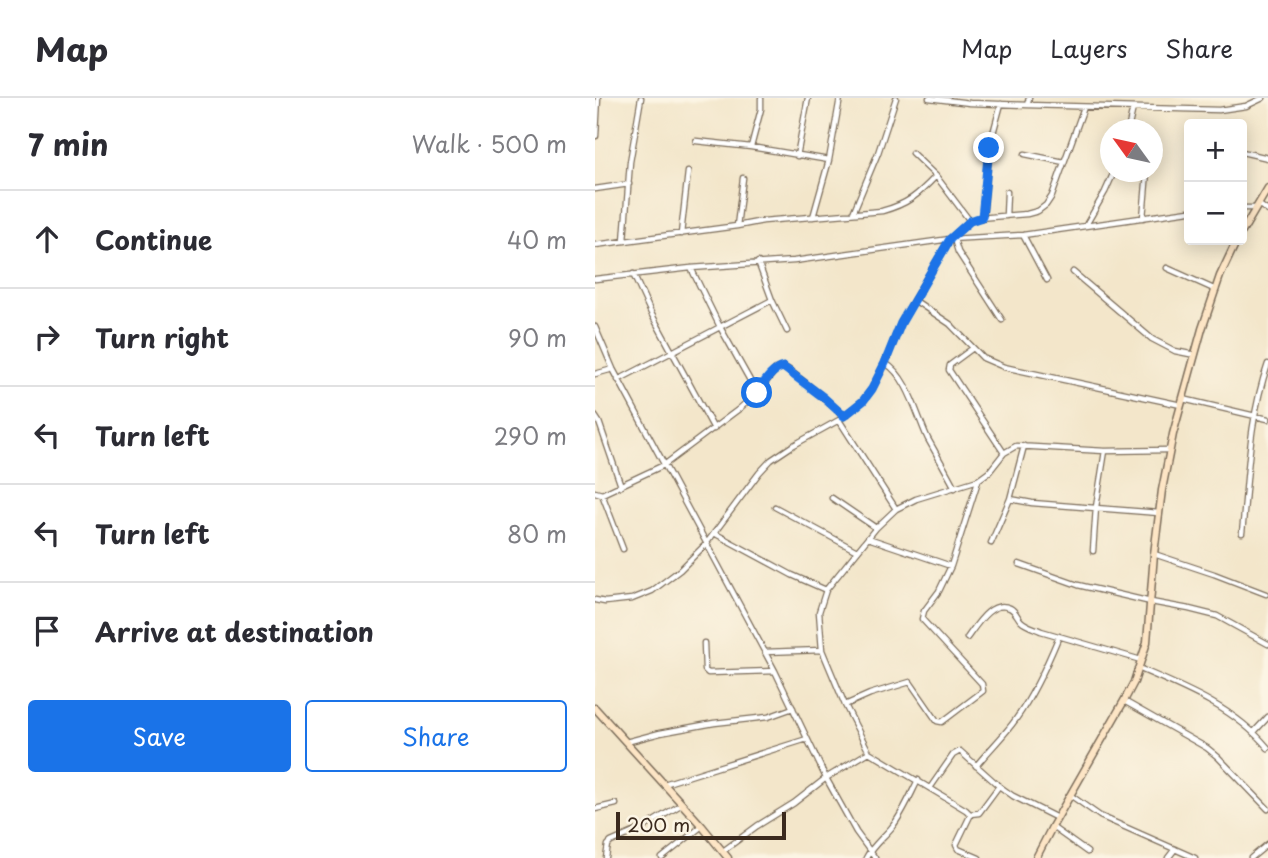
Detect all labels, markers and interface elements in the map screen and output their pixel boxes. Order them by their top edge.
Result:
text: Map [35,23,108,73]
text: Map [961,30,1012,66]
text: Layers [1050,30,1127,66]
text: Share [1165,30,1233,66]
north arrow [1100,119,1163,182]
map controls [1184,119,1247,245]
button: + [1184,119,1247,182]
text: 7 min [28,121,109,166]
text: Walk · 500 m [412,126,567,161]
route end [973,132,1004,163]
button: − [1184,182,1247,245]
icon: ahead [28,220,66,258]
text: Continue [95,220,212,259]
text: 40 m [507,222,567,257]
icon: right [28,318,66,356]
text: Turn right [95,318,229,357]
text: 90 m [508,320,567,355]
route start [741,377,772,408]
icon: left [28,416,66,454]
text: Turn left [95,416,210,455]
text: 290 m [494,418,567,453]
icon: left [28,514,66,552]
text: Turn left [95,514,210,553]
text: 80 m [507,516,567,551]
icon: arrive [28,612,66,650]
text: Arrive at destination [95,612,374,651]
button: Save [28,700,291,772]
button: Share [305,700,567,772]
scale bar [616,809,786,841]
text: 200 m [627,810,690,838]

